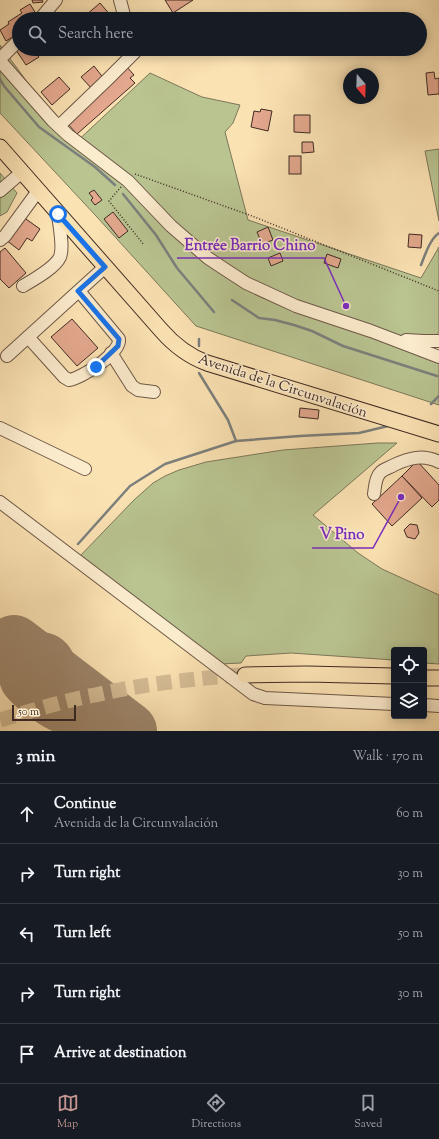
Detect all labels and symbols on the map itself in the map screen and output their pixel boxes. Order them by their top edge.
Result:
north arrow [343,68,379,104]
route start [49,205,67,223]
callout: Entrée Barrio Chino [177,231,324,258]
text: Entrée Barrio Chino [185,236,315,257]
street label: Avenida de la Circunvalación [195,350,370,424]
route end [87,358,105,376]
callout: V Pino [312,521,373,548]
text: V Pino [320,525,364,546]
scale bar [12,703,76,722]

